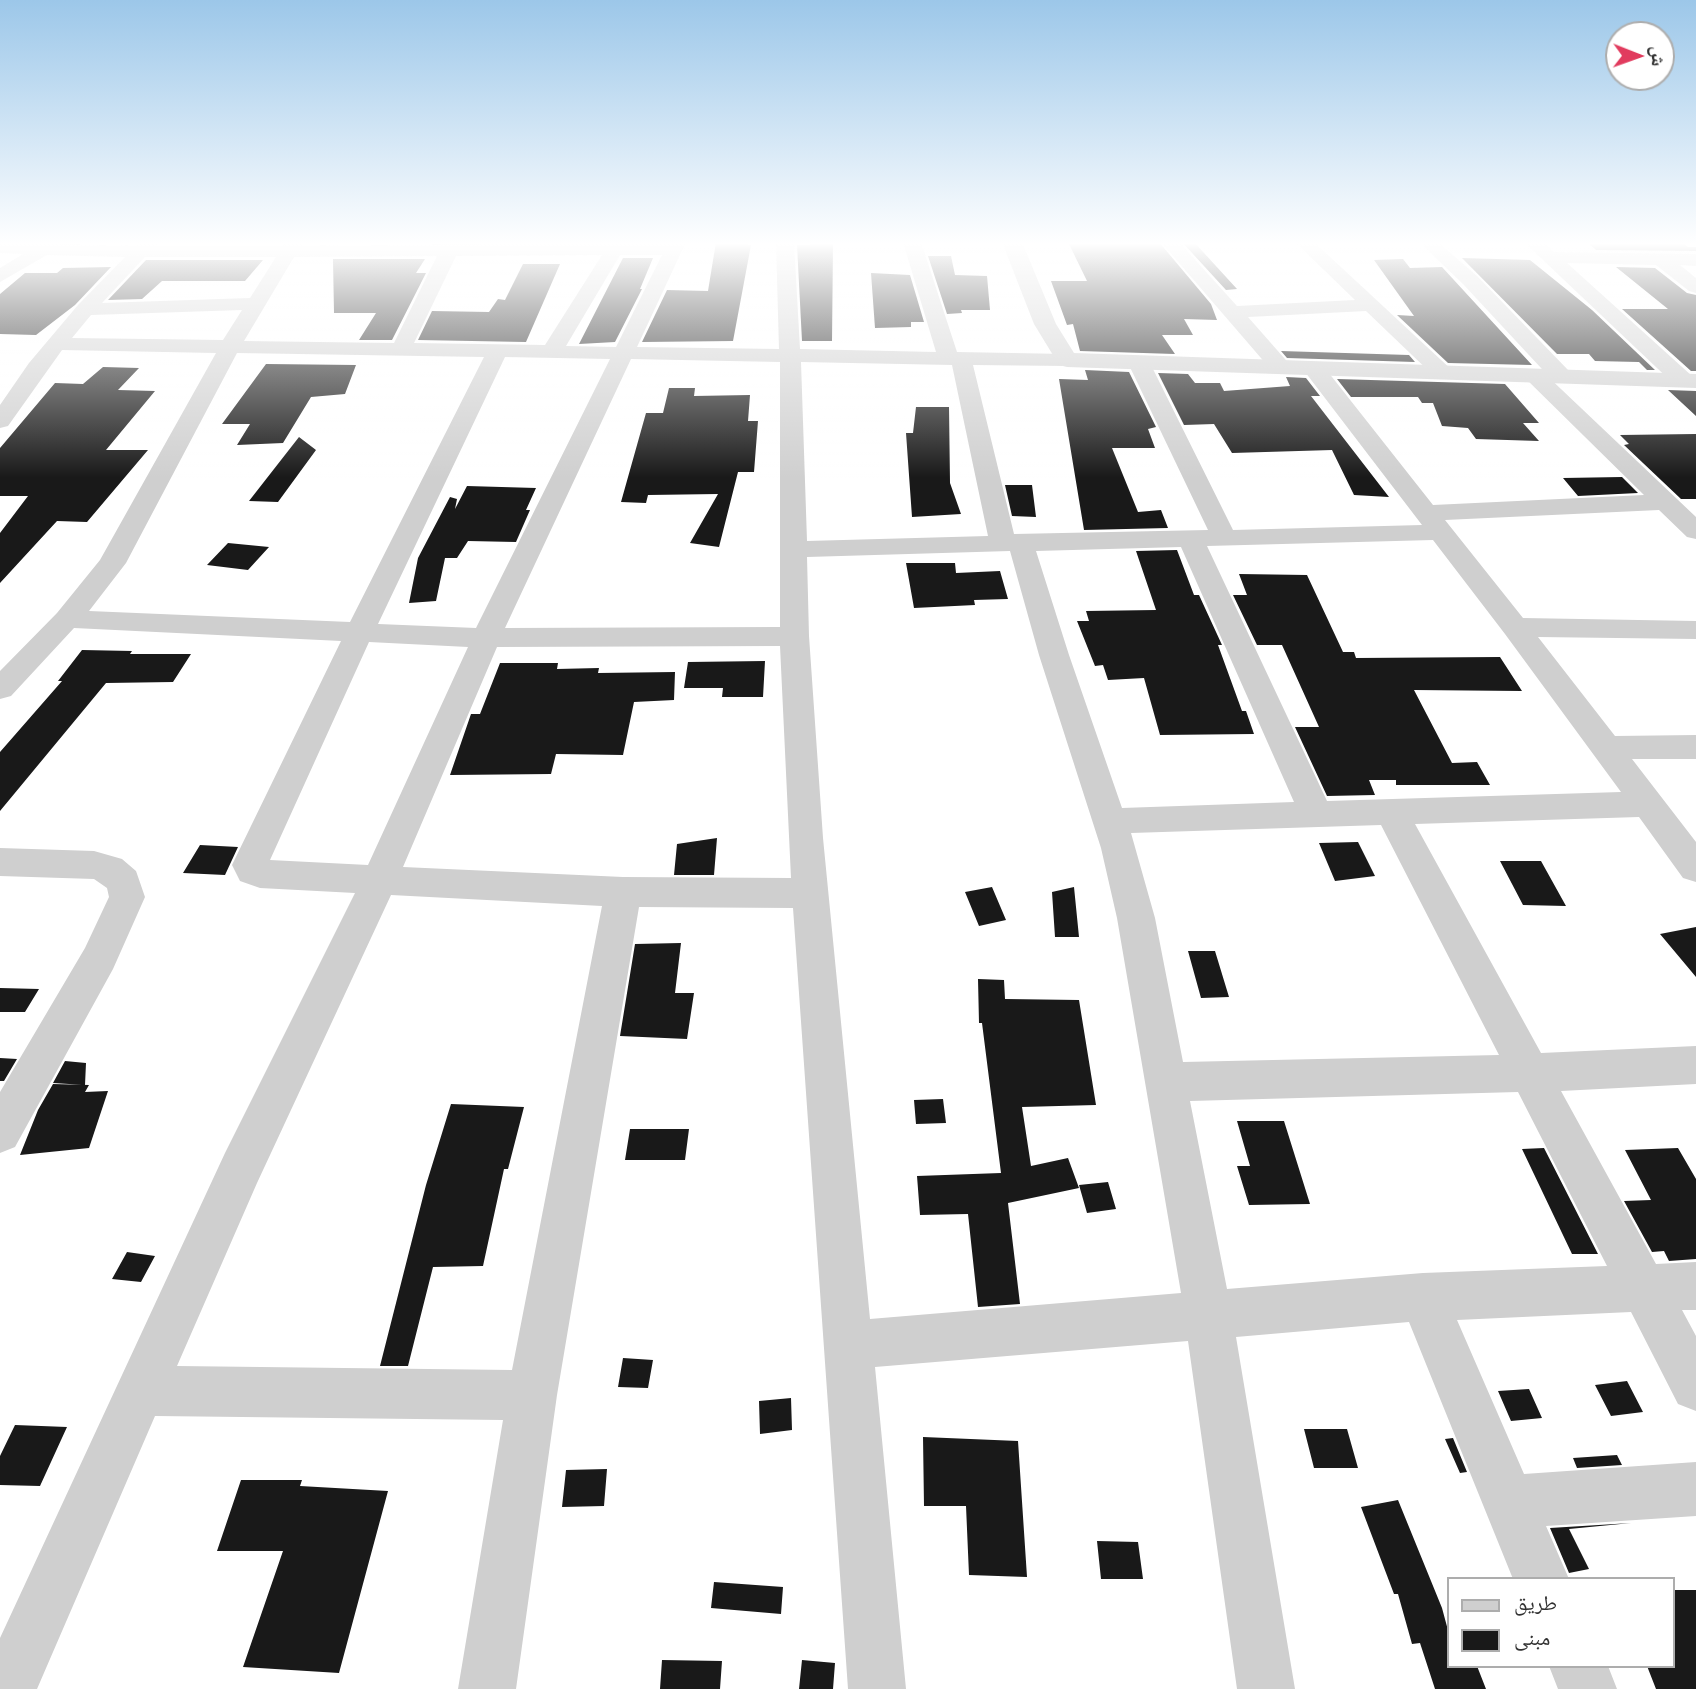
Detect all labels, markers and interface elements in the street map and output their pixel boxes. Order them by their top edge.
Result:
north arrow [1605,21,1675,91]
text: ش [1648,46,1670,67]
legend [1448,1577,1675,1668]
text: طريق [1514,1590,1557,1614]
text: مبنى [1514,1625,1550,1649]

